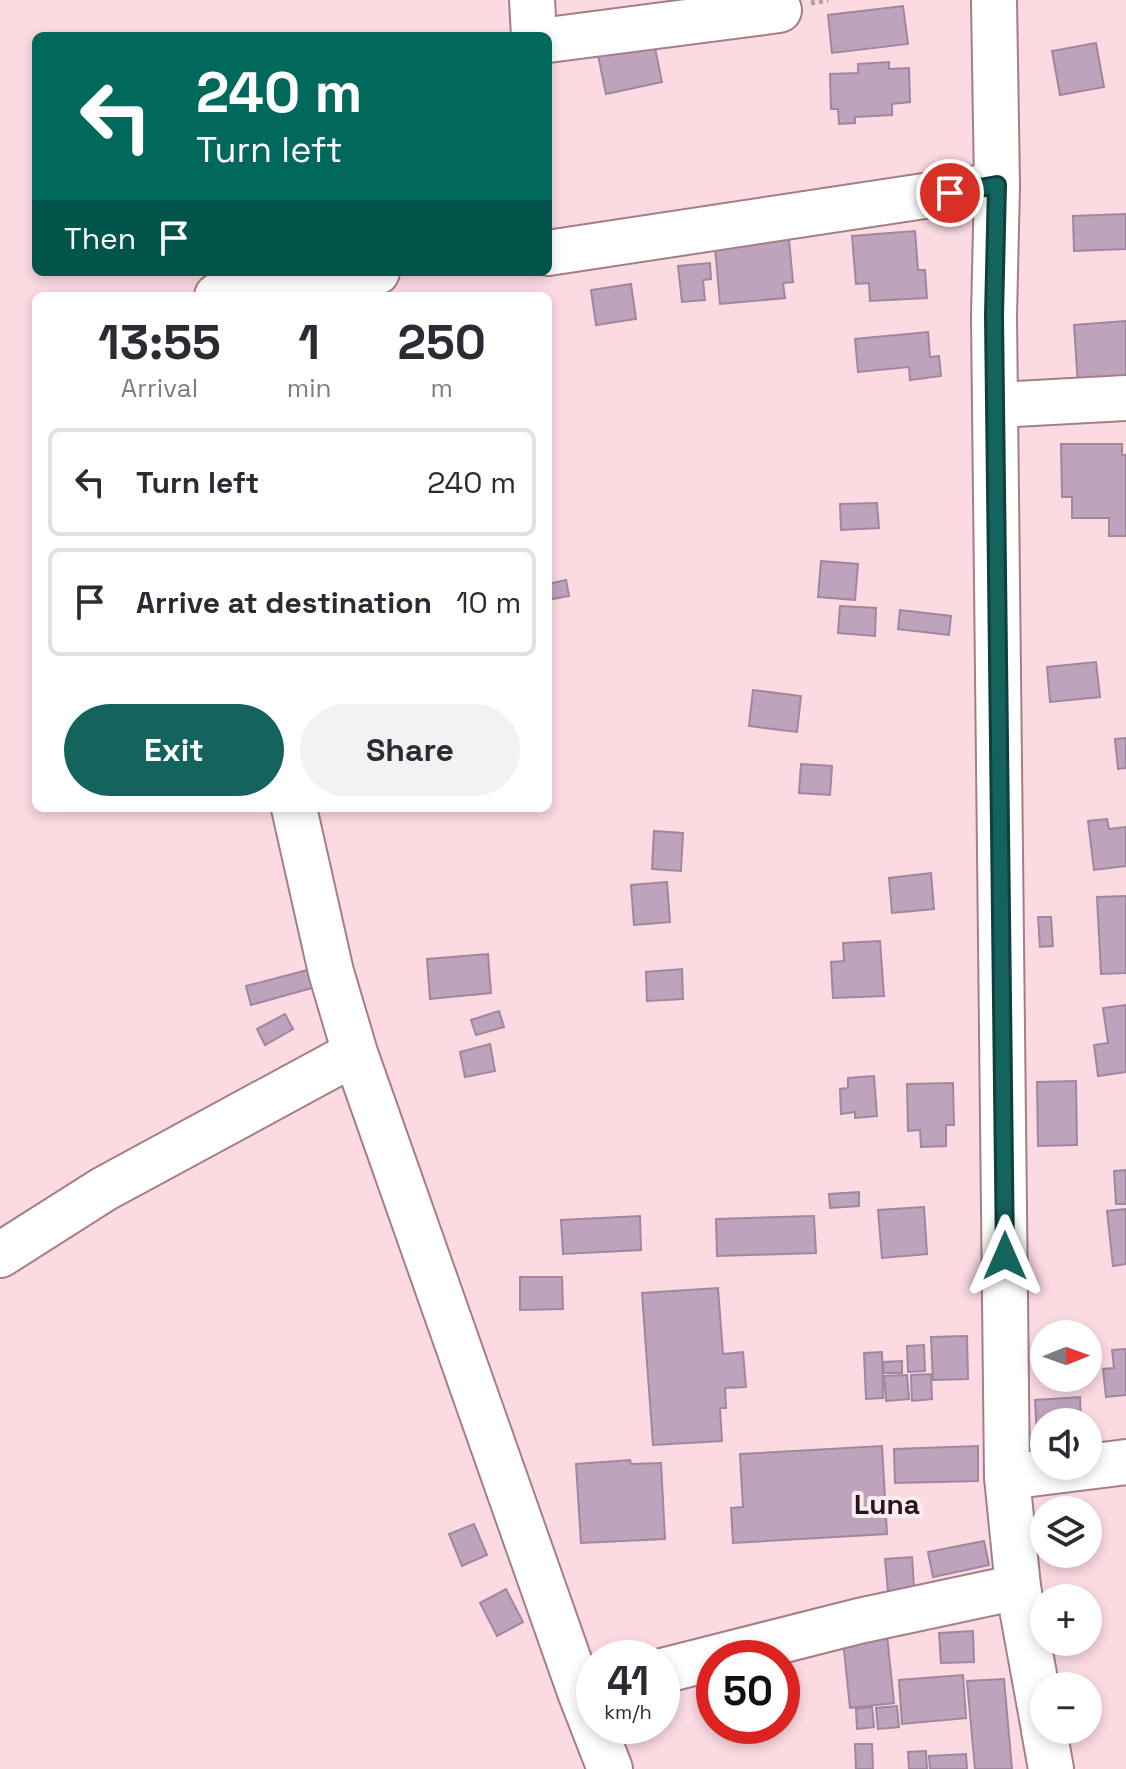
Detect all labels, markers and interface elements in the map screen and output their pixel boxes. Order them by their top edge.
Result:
text: 240 m [196,57,362,128]
icon: left [64,64,168,168]
text: Turn left [196,127,343,173]
pin [916,159,984,227]
icon: arrive [928,171,972,215]
icon: arrive [152,216,196,260]
text: Then [64,219,136,258]
text: 13:55 [98,312,221,373]
text: 1 [298,312,320,373]
text: 250 [398,312,486,373]
text: Arrival [121,371,198,405]
text: min [287,371,332,405]
text: m [431,371,453,405]
icon: left [68,460,112,504]
text: Turn left [136,463,259,502]
text: 240 m [427,463,516,502]
icon: arrive [68,580,112,624]
text: Arrive at destination [136,583,432,622]
text: 10 m [456,583,521,622]
button: Exit [64,704,284,796]
button: Share [300,704,520,796]
position arrow [963,1214,1047,1298]
north arrow [1030,1320,1102,1392]
map controls [1030,1320,1102,1744]
button: sound [1030,1408,1102,1480]
district label: Luna [854,1486,920,1522]
button: layers [1030,1496,1102,1568]
button: + [1030,1584,1102,1656]
speed limit sign: 50 [696,1640,800,1744]
text: 41 [607,1656,649,1707]
button: − [1030,1672,1102,1744]
text: km/h [604,1699,652,1725]

